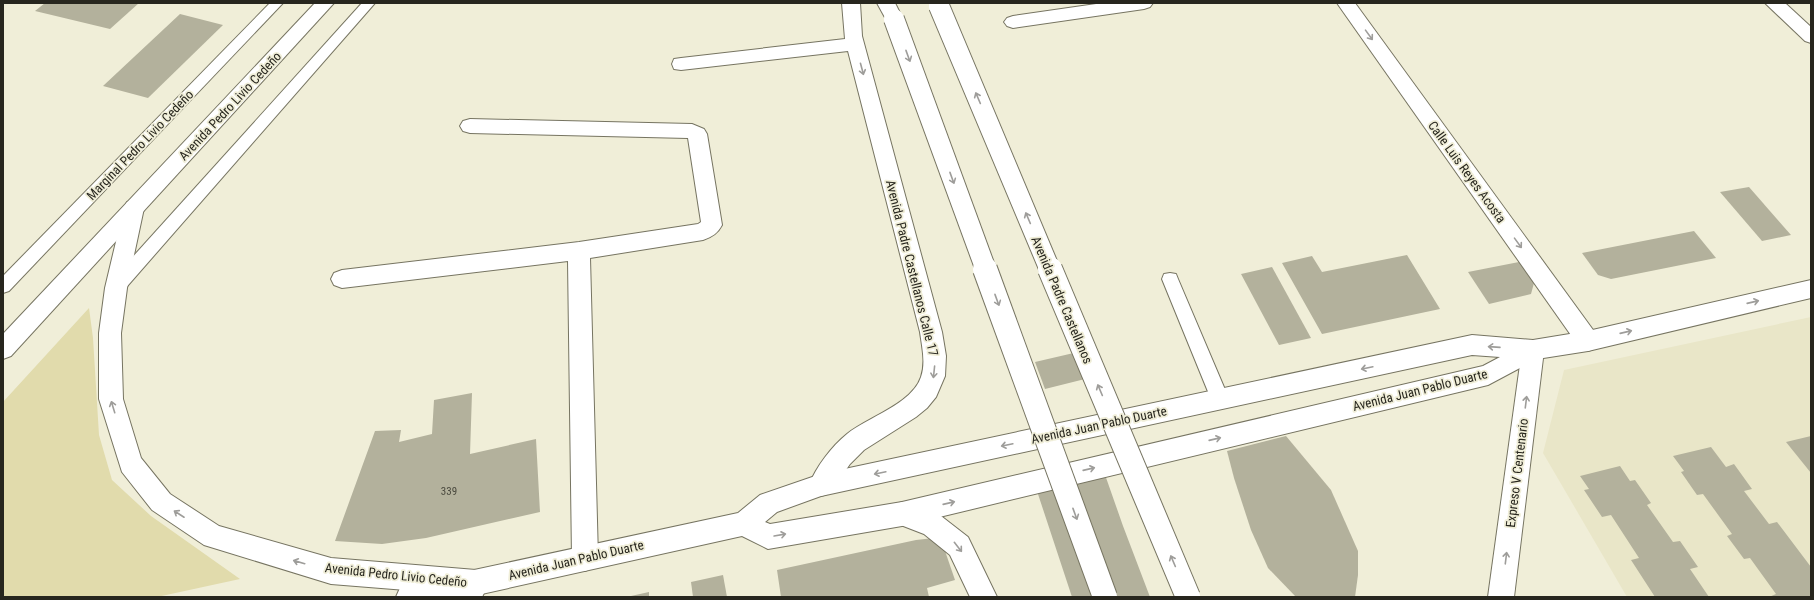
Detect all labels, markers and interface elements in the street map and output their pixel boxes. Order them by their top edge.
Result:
one-way arrow [1365,29,1373,40]
street label: Avenida Pedro Livio Cedeño [176,49,284,163]
one-way arrow [904,49,912,61]
one-way arrow [859,62,866,75]
street label: Marginal Pedro Livio Cedeño [84,87,196,203]
one-way arrow [973,93,981,105]
street label: Calle Luis Reyes Acosta [1425,118,1509,226]
one-way arrow [949,171,957,183]
street label: Avenida Padre Castellanos Calle 17 [883,178,941,358]
one-way arrow [1024,213,1031,225]
street label: Avenida Padre Castellanos [1028,234,1096,366]
one-way arrow [1514,237,1522,248]
one-way arrow [993,294,1001,306]
one-way arrow [1746,298,1759,306]
one-way arrow [1619,328,1632,335]
one-way arrow [1488,343,1501,350]
one-way arrow [1361,364,1374,372]
one-way arrow [931,365,938,378]
street label: Avenida Juan Pablo Duarte [1351,366,1489,414]
one-way arrow [1096,384,1104,396]
one-way arrow [1523,396,1530,409]
one-way arrow [109,400,116,413]
street label: Avenida Juan Pablo Duarte [1030,403,1168,447]
street label: Expreso V Centenario [1503,418,1531,528]
one-way arrow [1209,435,1222,443]
one-way arrow [1001,442,1014,450]
one-way arrow [1082,465,1095,473]
one-way arrow [874,469,887,477]
house number: 339 [441,485,457,498]
one-way arrow [942,498,955,506]
one-way arrow [1071,508,1079,520]
one-way arrow [174,510,185,518]
one-way arrow [773,530,786,538]
street label: Avenida Juan Pablo Duarte [507,537,645,583]
one-way arrow [953,542,962,552]
one-way arrow [1502,552,1510,565]
one-way arrow [1168,556,1176,568]
one-way arrow [292,558,305,565]
street label: Avenida Pedro Livio Cedeño [324,560,468,590]

